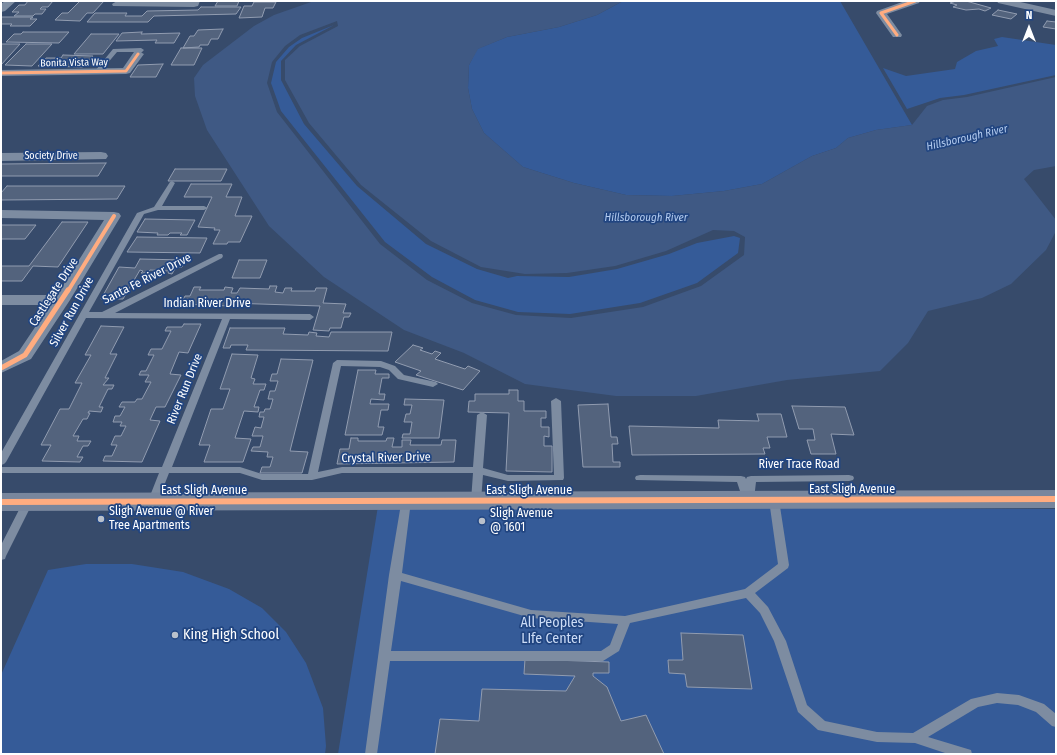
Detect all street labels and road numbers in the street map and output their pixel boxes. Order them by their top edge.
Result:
street label: Bonita Vista Way [40,56,108,70]
street label: Society Drive [24,150,78,162]
street label: Santa Fe River Drive [100,250,194,308]
street label: Castlegate Drive [26,255,82,329]
street label: Silver Run Drive [47,275,97,349]
street label: Indian River Drive [163,297,251,311]
street label: River Run Drive [164,351,206,427]
street label: Crystal River Drive [341,450,431,466]
street label: River Trace Road [758,458,840,472]
street label: East Sligh Avenue [809,483,895,497]
street label: East Sligh Avenue [161,484,247,498]
street label: East Sligh Avenue [486,484,572,498]

